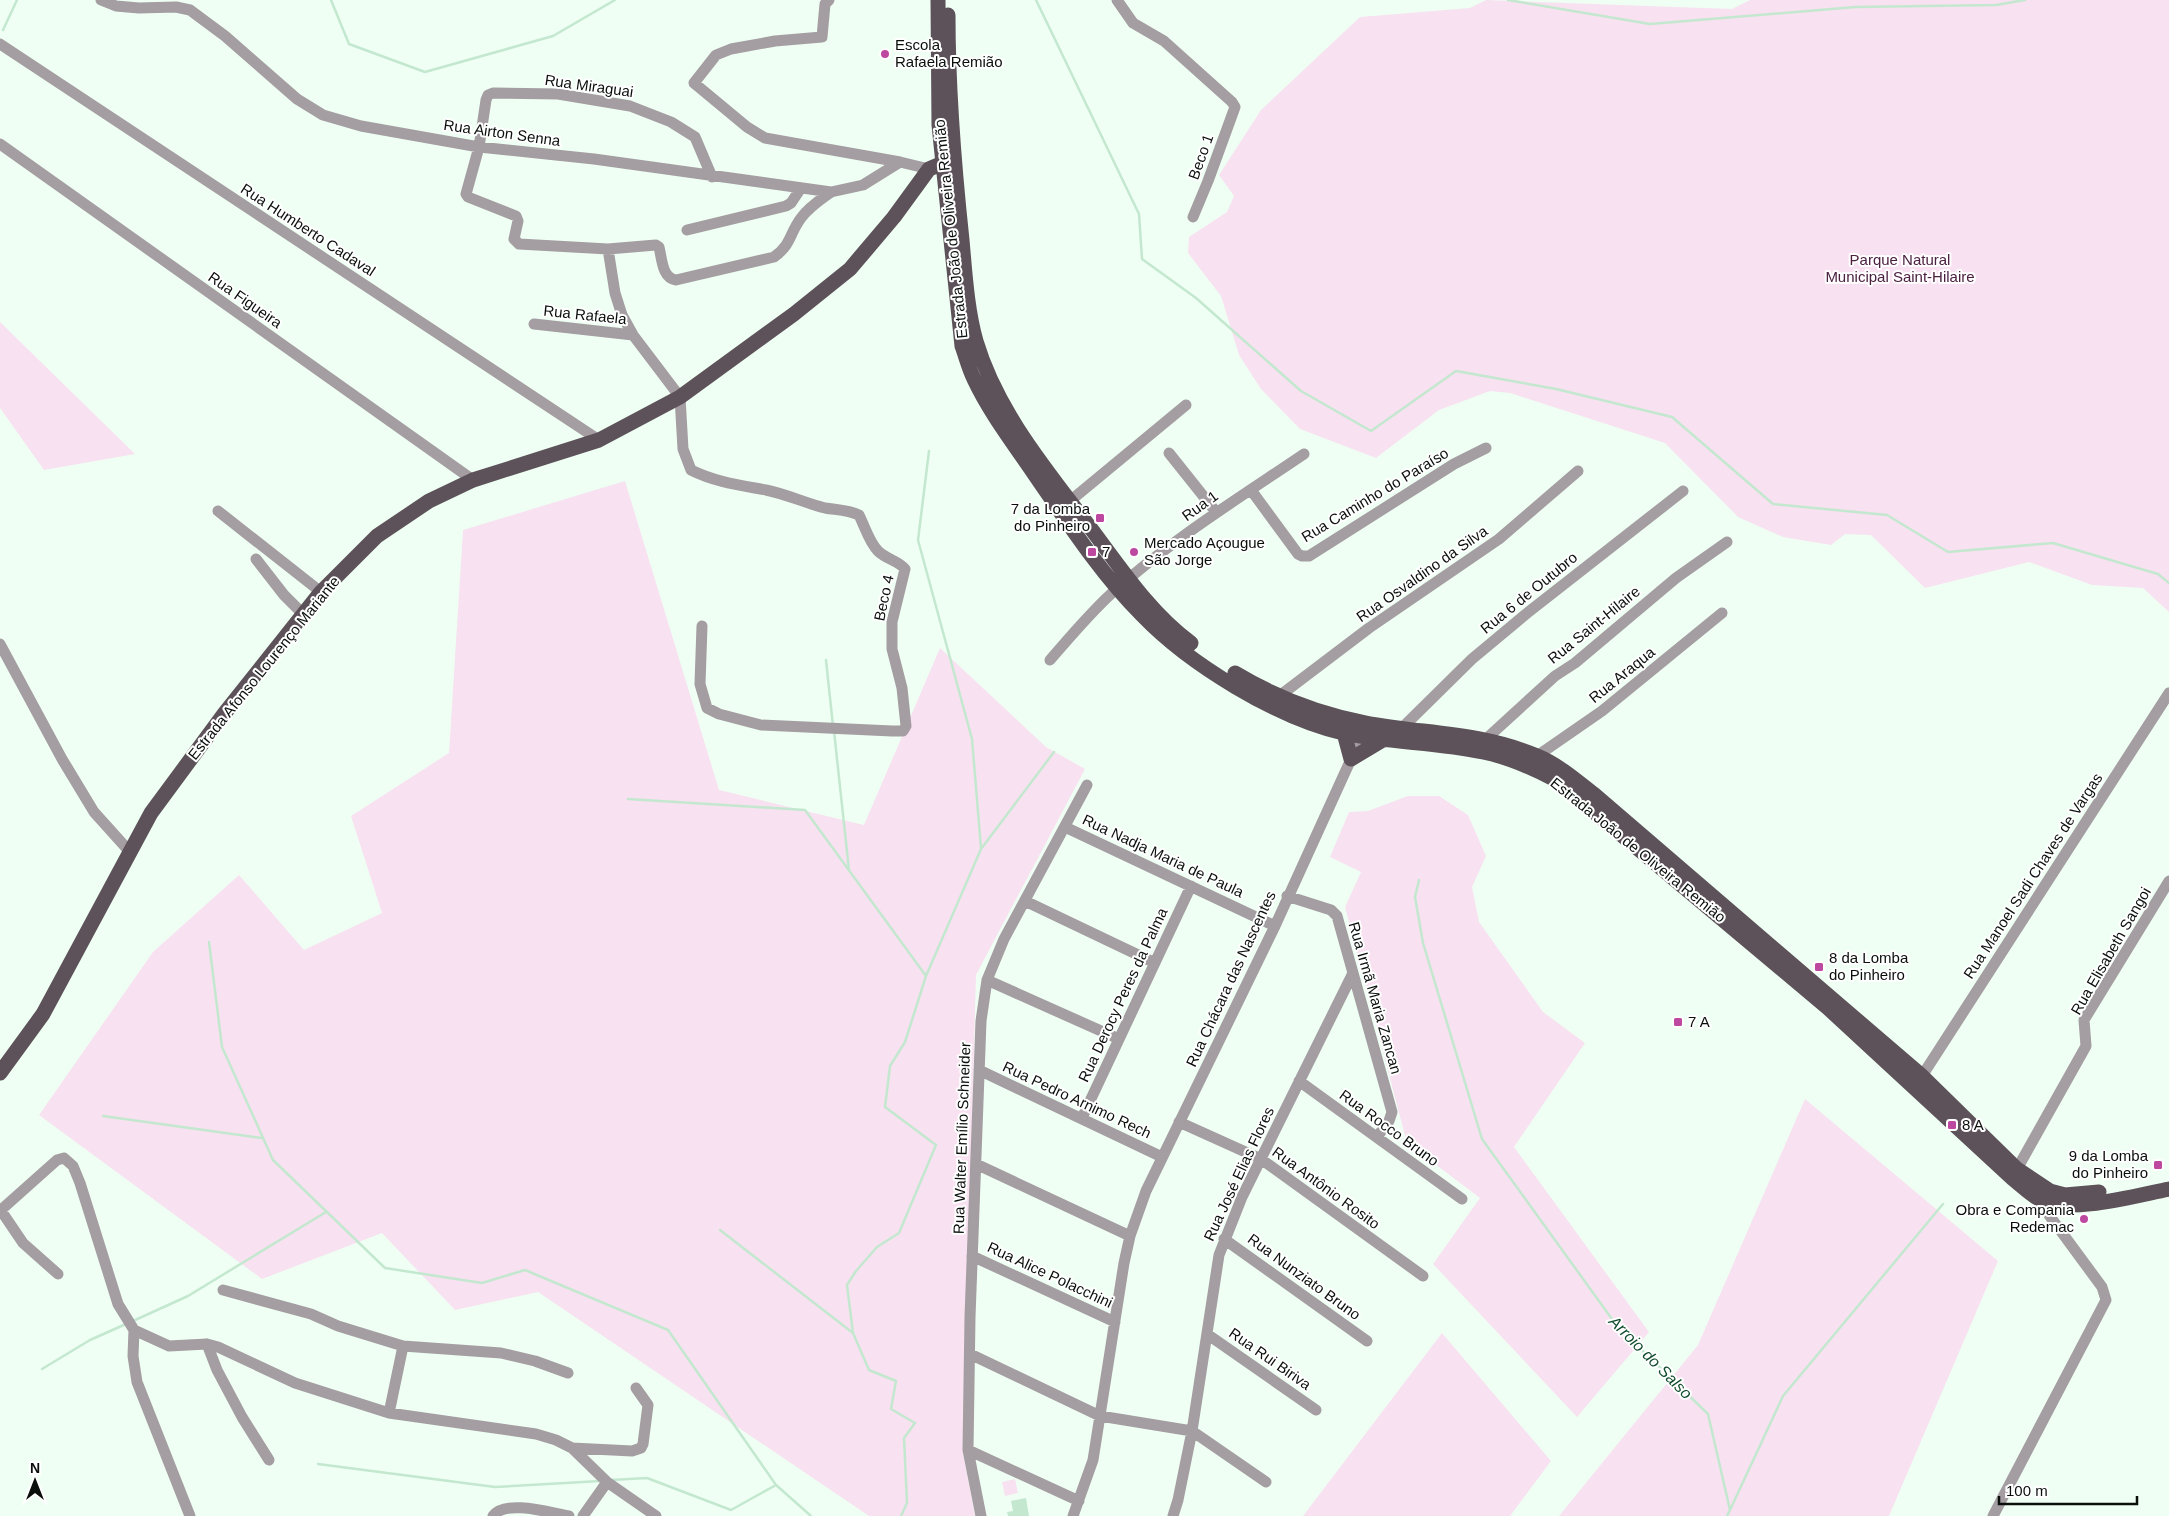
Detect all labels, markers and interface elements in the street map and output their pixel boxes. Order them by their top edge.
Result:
place label: Escola Rafaela Remião [895,36,1003,70]
marker: Escola Rafaela Remião [879,48,891,60]
street label: Rua Miraguai [544,71,634,100]
street label: Rua Airton Senna [443,116,562,149]
street label: Estrada João de Oliveira Remião [931,119,970,339]
street label: Beco 1 [1185,132,1217,182]
street label: Rua Humberto Cadaval [238,180,379,279]
park label: Parque Natural Municipal Saint-Hilaire [1825,251,1975,285]
street label: Rua Figueira [205,268,286,332]
street label: Rua Rafaela [543,302,628,327]
street label: Rua Caminho do Paraíso [1298,444,1451,545]
street label: Rua 1 [1179,487,1221,524]
place label: 7 da Lomba do Pinheiro [1011,500,1091,534]
marker: 7 da Lomba do Pinheiro [1094,512,1106,524]
street label: Rua Osvaldino da Silva [1353,522,1491,625]
place label: Mercado Açougue São Jorge [1144,534,1265,568]
place label: 7 [1102,543,1110,560]
marker: 7 [1086,546,1098,558]
marker: Mercado Açougue São Jorge [1128,546,1140,558]
street label: Rua 6 de Outubro [1477,548,1580,637]
street label: Estrada Afonso Lourenço Mariante [184,573,343,763]
street label: Beco 4 [870,573,897,623]
street label: Rua Saint-Hilaire [1544,582,1643,667]
street label: Rua Araqua [1586,643,1658,706]
street label: Rua Manoel Sadi Chaves de Vargas [1960,770,2105,982]
street label: Estrada João de Oliveira Remião [1547,774,1729,925]
street label: Rua Nadja Maria de Paula [1080,811,1247,901]
street label: Rua Elisabeth Sangoi [2067,884,2154,1017]
street label: Rua Chácara das Nascentes [1182,888,1279,1069]
street label: Rua Derocy Peres da Palma [1075,904,1171,1085]
street label: Rua Irmã Maria Zancan [1346,920,1405,1076]
place label: 8 da Lomba do Pinheiro [1829,949,1909,983]
marker: 8 da Lomba do Pinheiro [1813,961,1825,973]
place label: 7 A [1688,1013,1710,1030]
marker: 7 A [1672,1016,1684,1028]
street label: Rua Walter Emílio Schneider [950,1042,973,1234]
street label: Rua Pedro Arnimo Rech [1000,1058,1154,1141]
street label: Rua Rocco Bruno [1336,1086,1442,1169]
street label: Rua José Elias Flores [1200,1104,1277,1243]
place label: 8 A [1962,1116,1984,1133]
marker: 8 A [1946,1119,1958,1131]
street label: Rua Antônio Rosito [1269,1143,1383,1232]
place label: 9 da Lomba do Pinheiro [2069,1147,2149,1181]
marker: 9 da Lomba do Pinheiro [2152,1159,2164,1171]
place label: Obra e Compania Redemac [1956,1201,2075,1235]
marker: Obra e Compania Redemac [2078,1213,2090,1225]
street label: Rua Nunziato Bruno [1245,1230,1364,1323]
street label: Rua Alice Polacchini [985,1238,1115,1311]
water label: Arroio do Salso [1605,1312,1695,1402]
street label: Rua Rui Biriva [1226,1324,1315,1393]
north arrow [10,1456,60,1506]
text: N [30,1460,40,1476]
scale bar [1999,1474,2136,1506]
text: 100 m [2006,1482,2048,1499]

